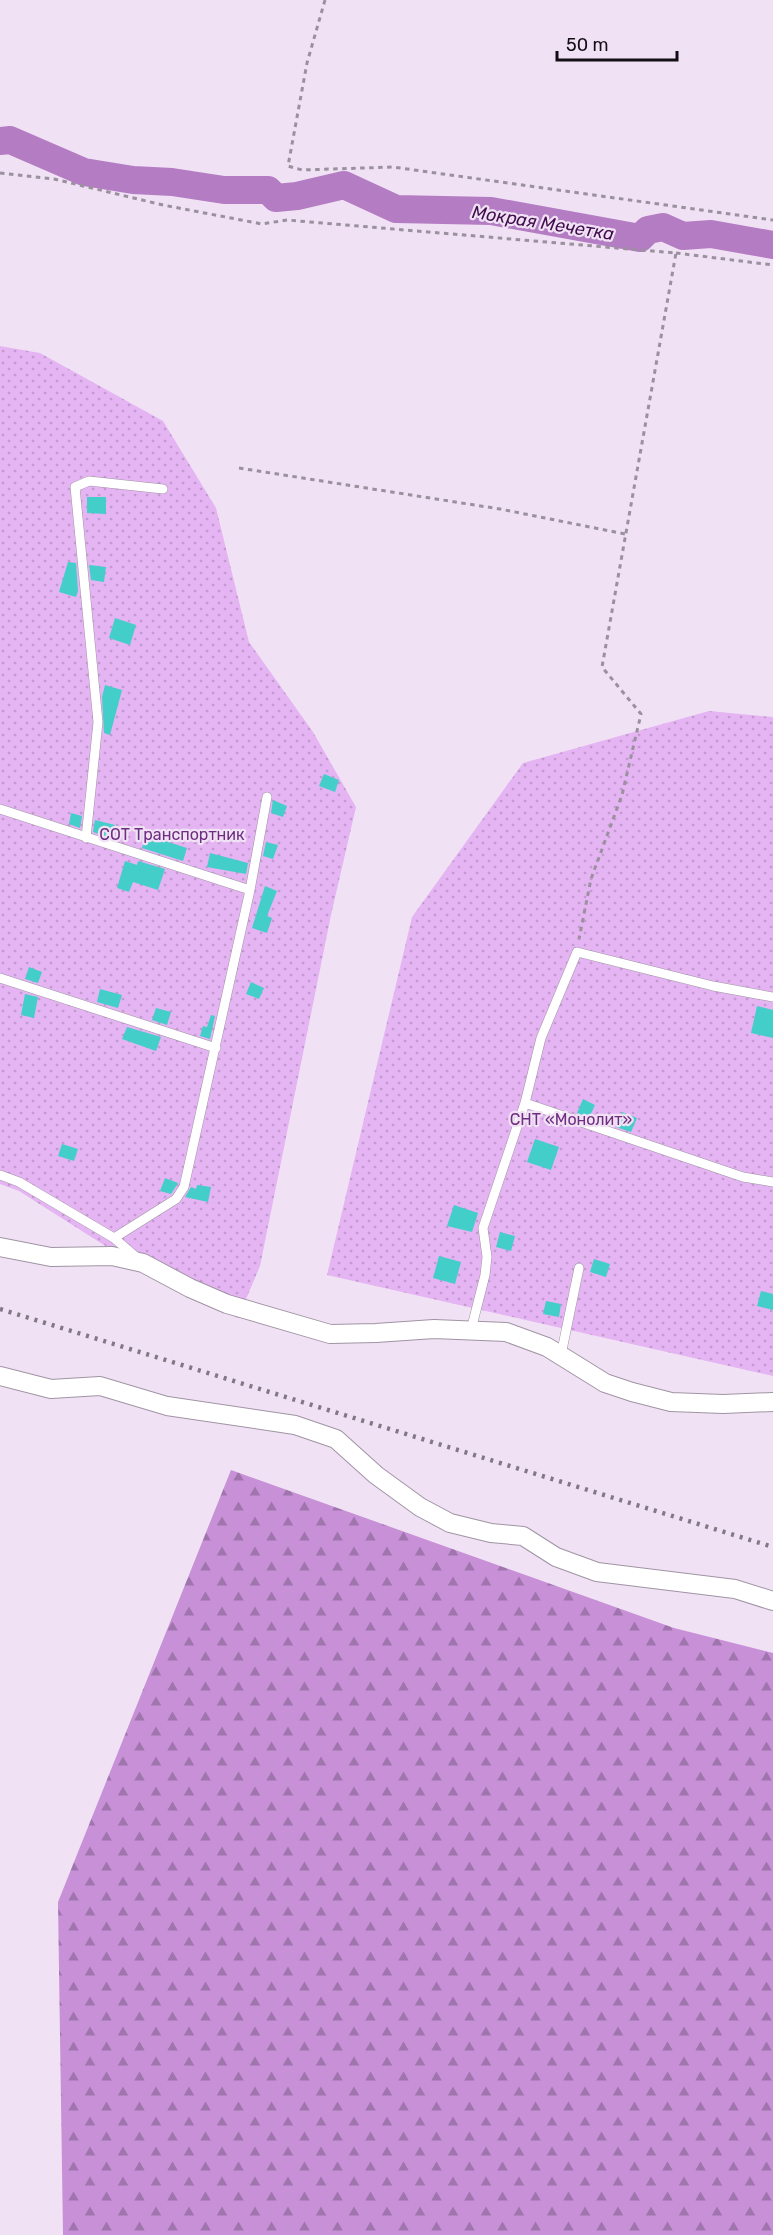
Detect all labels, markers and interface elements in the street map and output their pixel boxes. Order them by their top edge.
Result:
scale bar [557,24,677,62]
text: 50 m [566,34,609,56]
water label: Мокрая Мечетка [470,201,616,245]
park label: СОТ Транспортник [99,825,245,844]
park label: СНТ «Монолит» [510,1110,633,1129]

